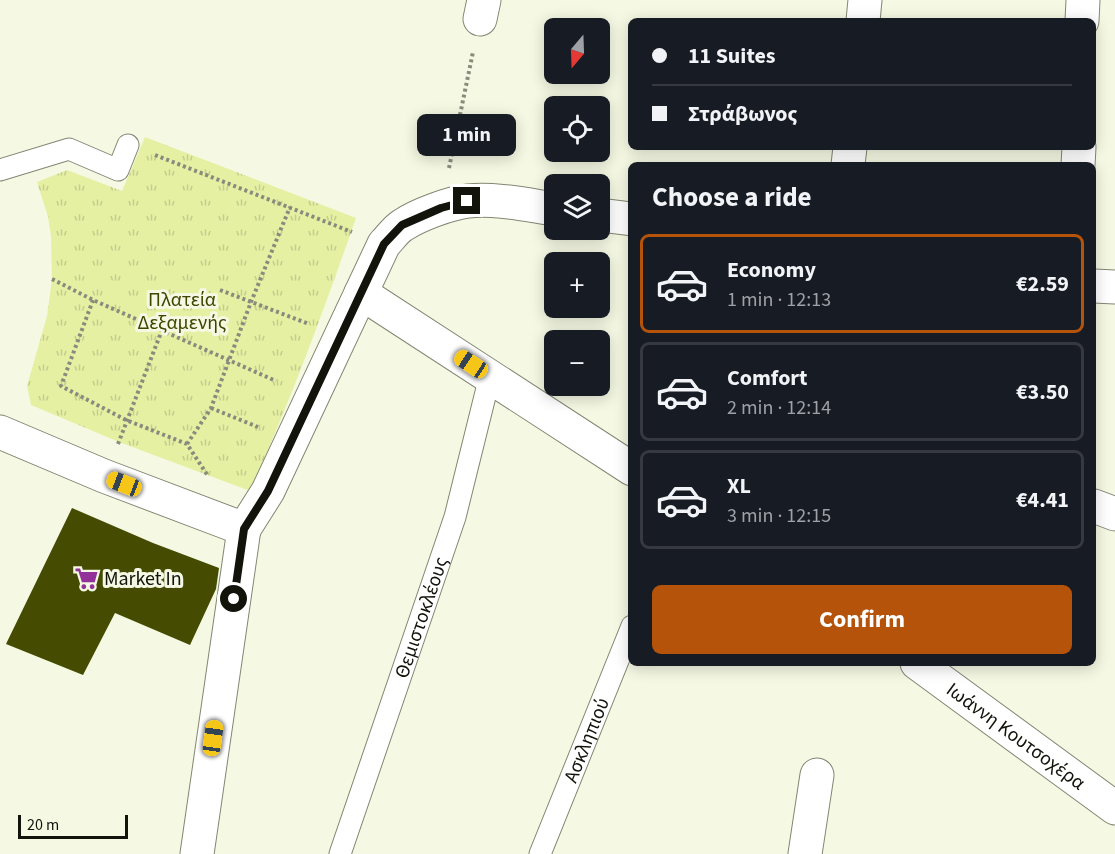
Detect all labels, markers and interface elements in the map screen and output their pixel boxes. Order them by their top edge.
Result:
north arrow [544,18,610,84]
map controls [544,18,610,396]
text: 11 Suites [688,40,776,72]
button: locate [544,96,610,162]
text: Στράβωνος [688,98,797,130]
callout: 1 min [418,114,516,156]
text: 1 min [442,121,491,149]
button: layers [544,174,610,240]
text: Choose a ride [652,178,812,217]
route end [453,187,480,214]
button: + [544,252,610,318]
text: Economy [727,254,816,286]
icon: car [655,257,709,311]
text: €2.59 [1016,268,1069,300]
park label: Πλατεία Δεξαμενής [137,286,227,337]
text: 1 min · 12:13 [727,286,831,314]
button: − [544,330,610,396]
car [451,347,491,381]
text: Comfort [727,362,808,394]
icon: car [655,365,709,419]
text: €3.50 [1016,376,1069,408]
text: 2 min · 12:14 [727,394,831,422]
car [104,469,144,499]
text: XL [727,470,751,502]
icon: car [655,473,709,527]
text: €4.41 [1016,484,1069,516]
text: 3 min · 12:15 [727,502,831,530]
street label: Θεμιστοκλέους [388,553,455,682]
supermarket icon: Market In [73,565,99,591]
place label: Market In [104,565,182,593]
route start [220,585,247,612]
button: Confirm [652,585,1072,654]
street label: Ιωάννη Κουτσοχέρα [940,676,1091,797]
street label: Ασκληπιού [557,694,617,787]
car [202,719,224,757]
scale bar [18,812,128,840]
text: 20 m [27,814,59,836]

